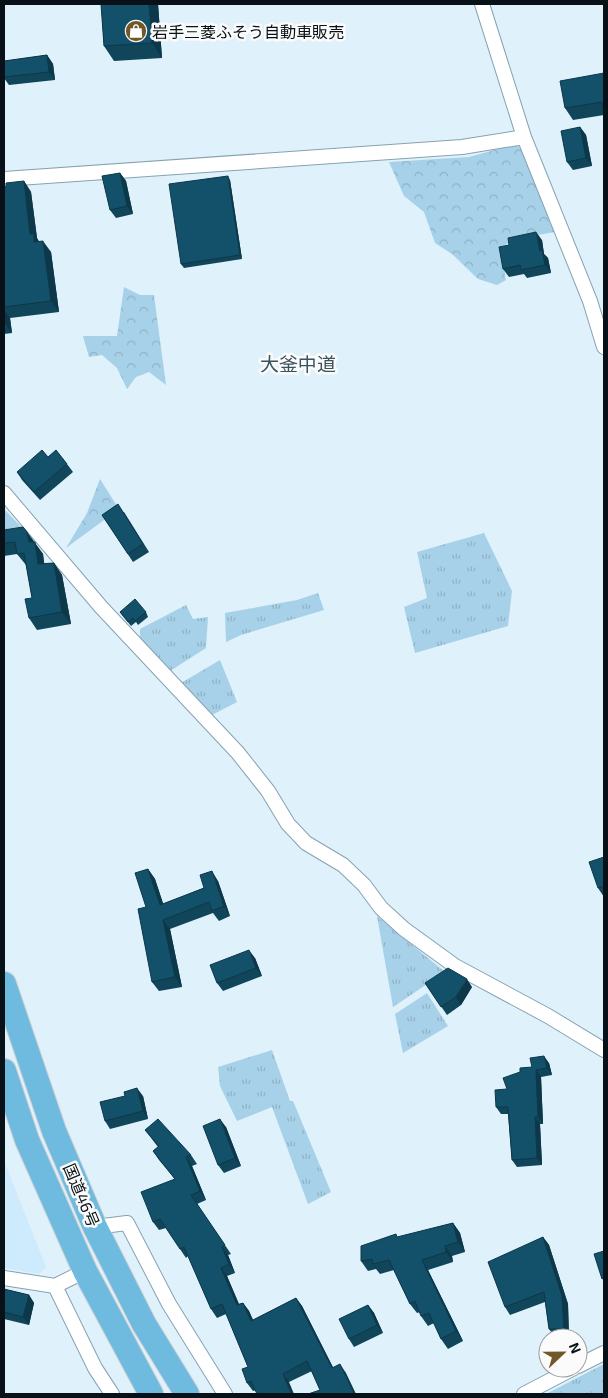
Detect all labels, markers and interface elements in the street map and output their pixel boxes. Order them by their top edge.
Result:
shop icon: 岩手三菱ふそう自動車販売 [124,19,148,43]
place label: 岩手三菱ふそう自動車販売 [152,22,344,41]
district label: 大釜中道 [260,352,336,375]
street label: 国道46号 [60,1160,104,1230]
north arrow [538,1328,588,1378]
text: N [566,1340,585,1356]

